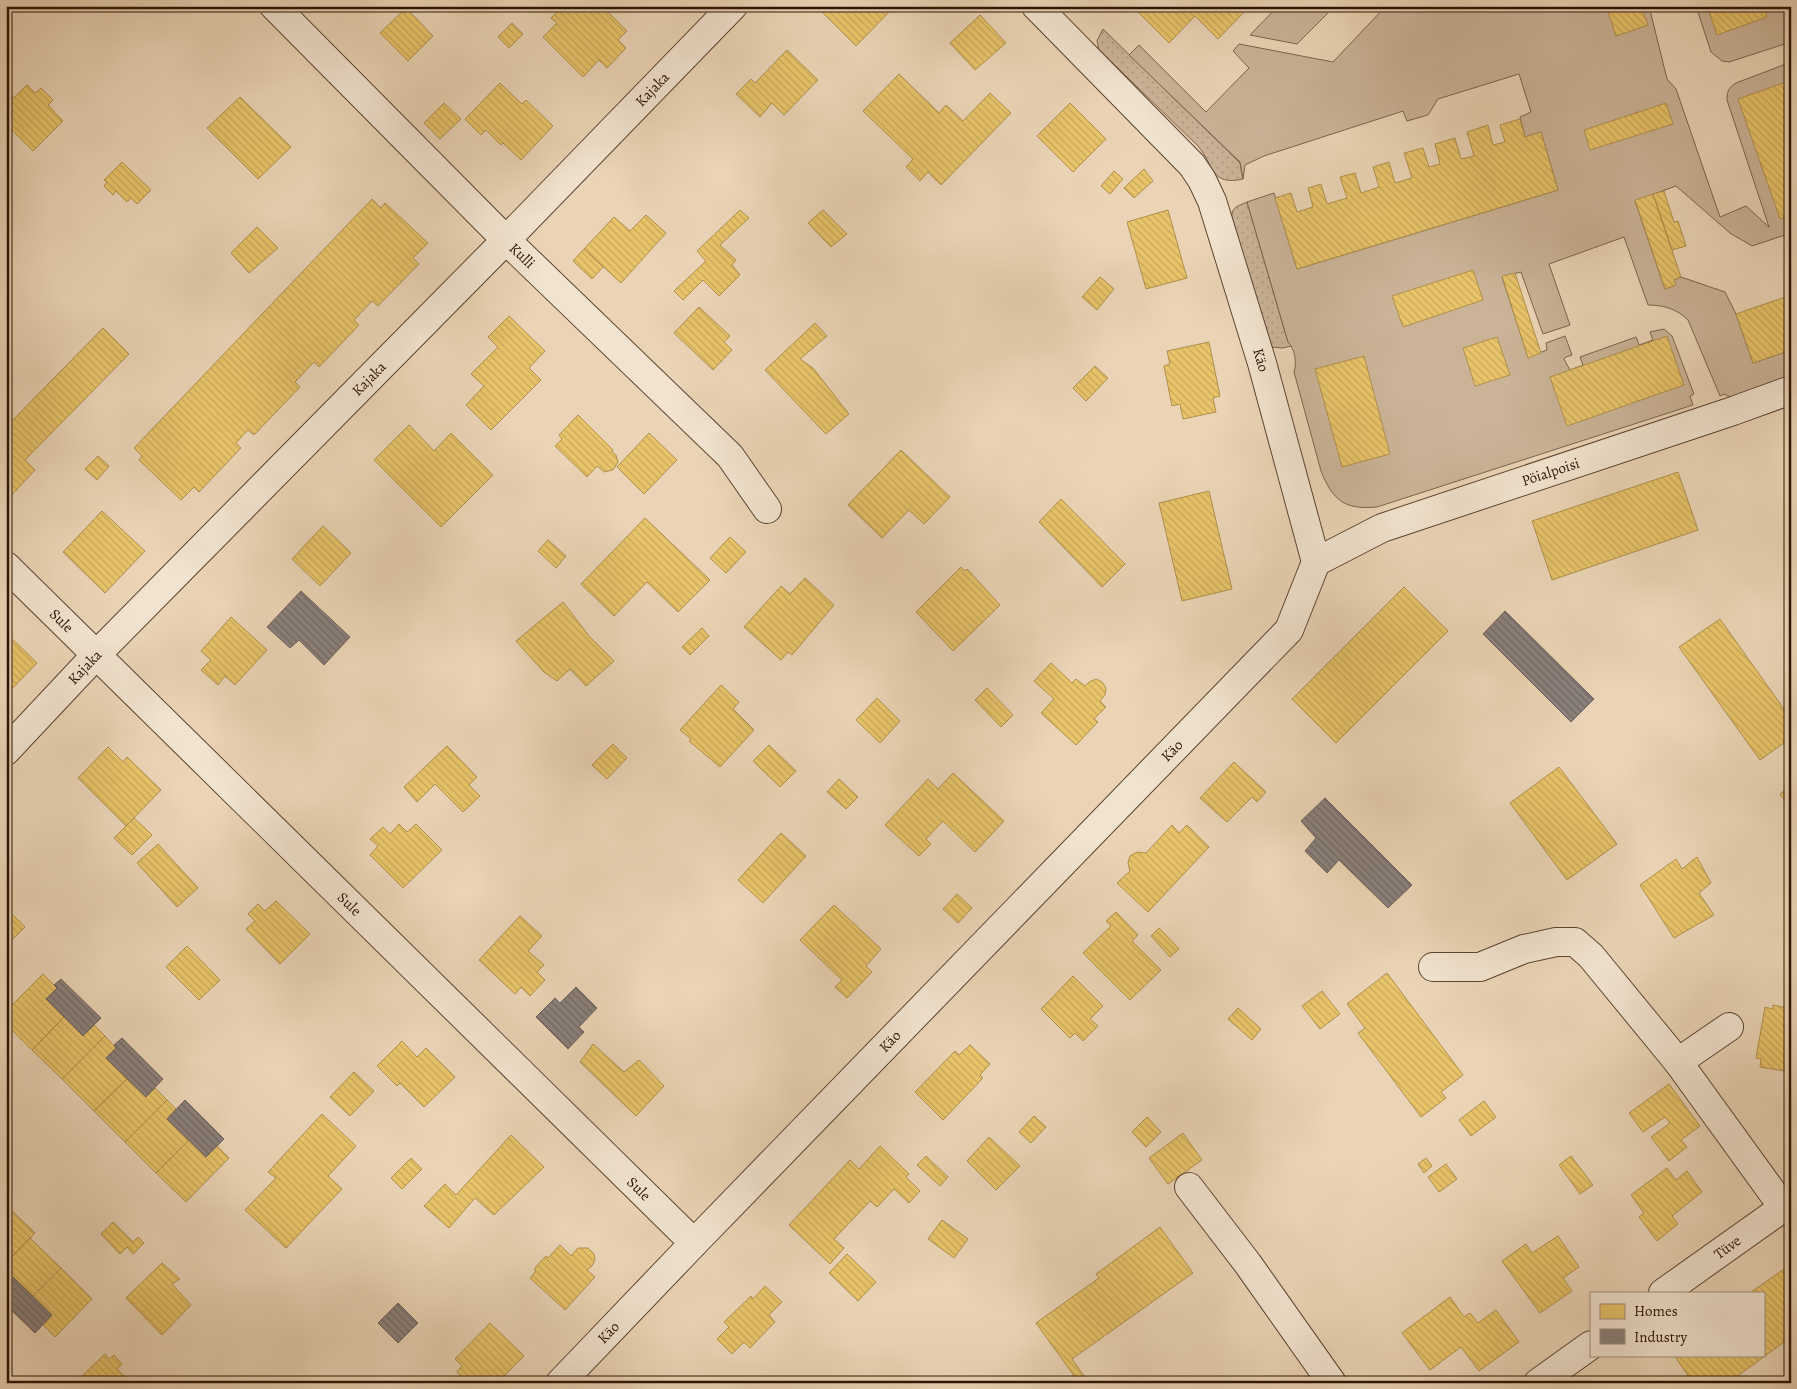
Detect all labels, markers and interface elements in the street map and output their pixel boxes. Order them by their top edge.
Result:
street label: Kajaka [631,67,674,111]
street label: Kulli [505,238,540,273]
street label: Käo [1248,346,1274,374]
street label: Kajaka [347,357,391,400]
street label: Pöialpoisi [1519,453,1582,491]
street label: Sule [45,604,78,637]
street label: Kajaka [63,645,106,689]
street label: Käo [1156,735,1187,766]
street label: Sule [333,888,366,921]
street label: Käo [874,1026,905,1057]
street label: Sule [622,1172,656,1205]
street label: Tüve [1710,1231,1745,1264]
legend [1590,1292,1764,1356]
text: Homes [1634,1301,1678,1321]
street label: Käo [593,1317,624,1348]
text: Industry [1634,1327,1688,1347]

